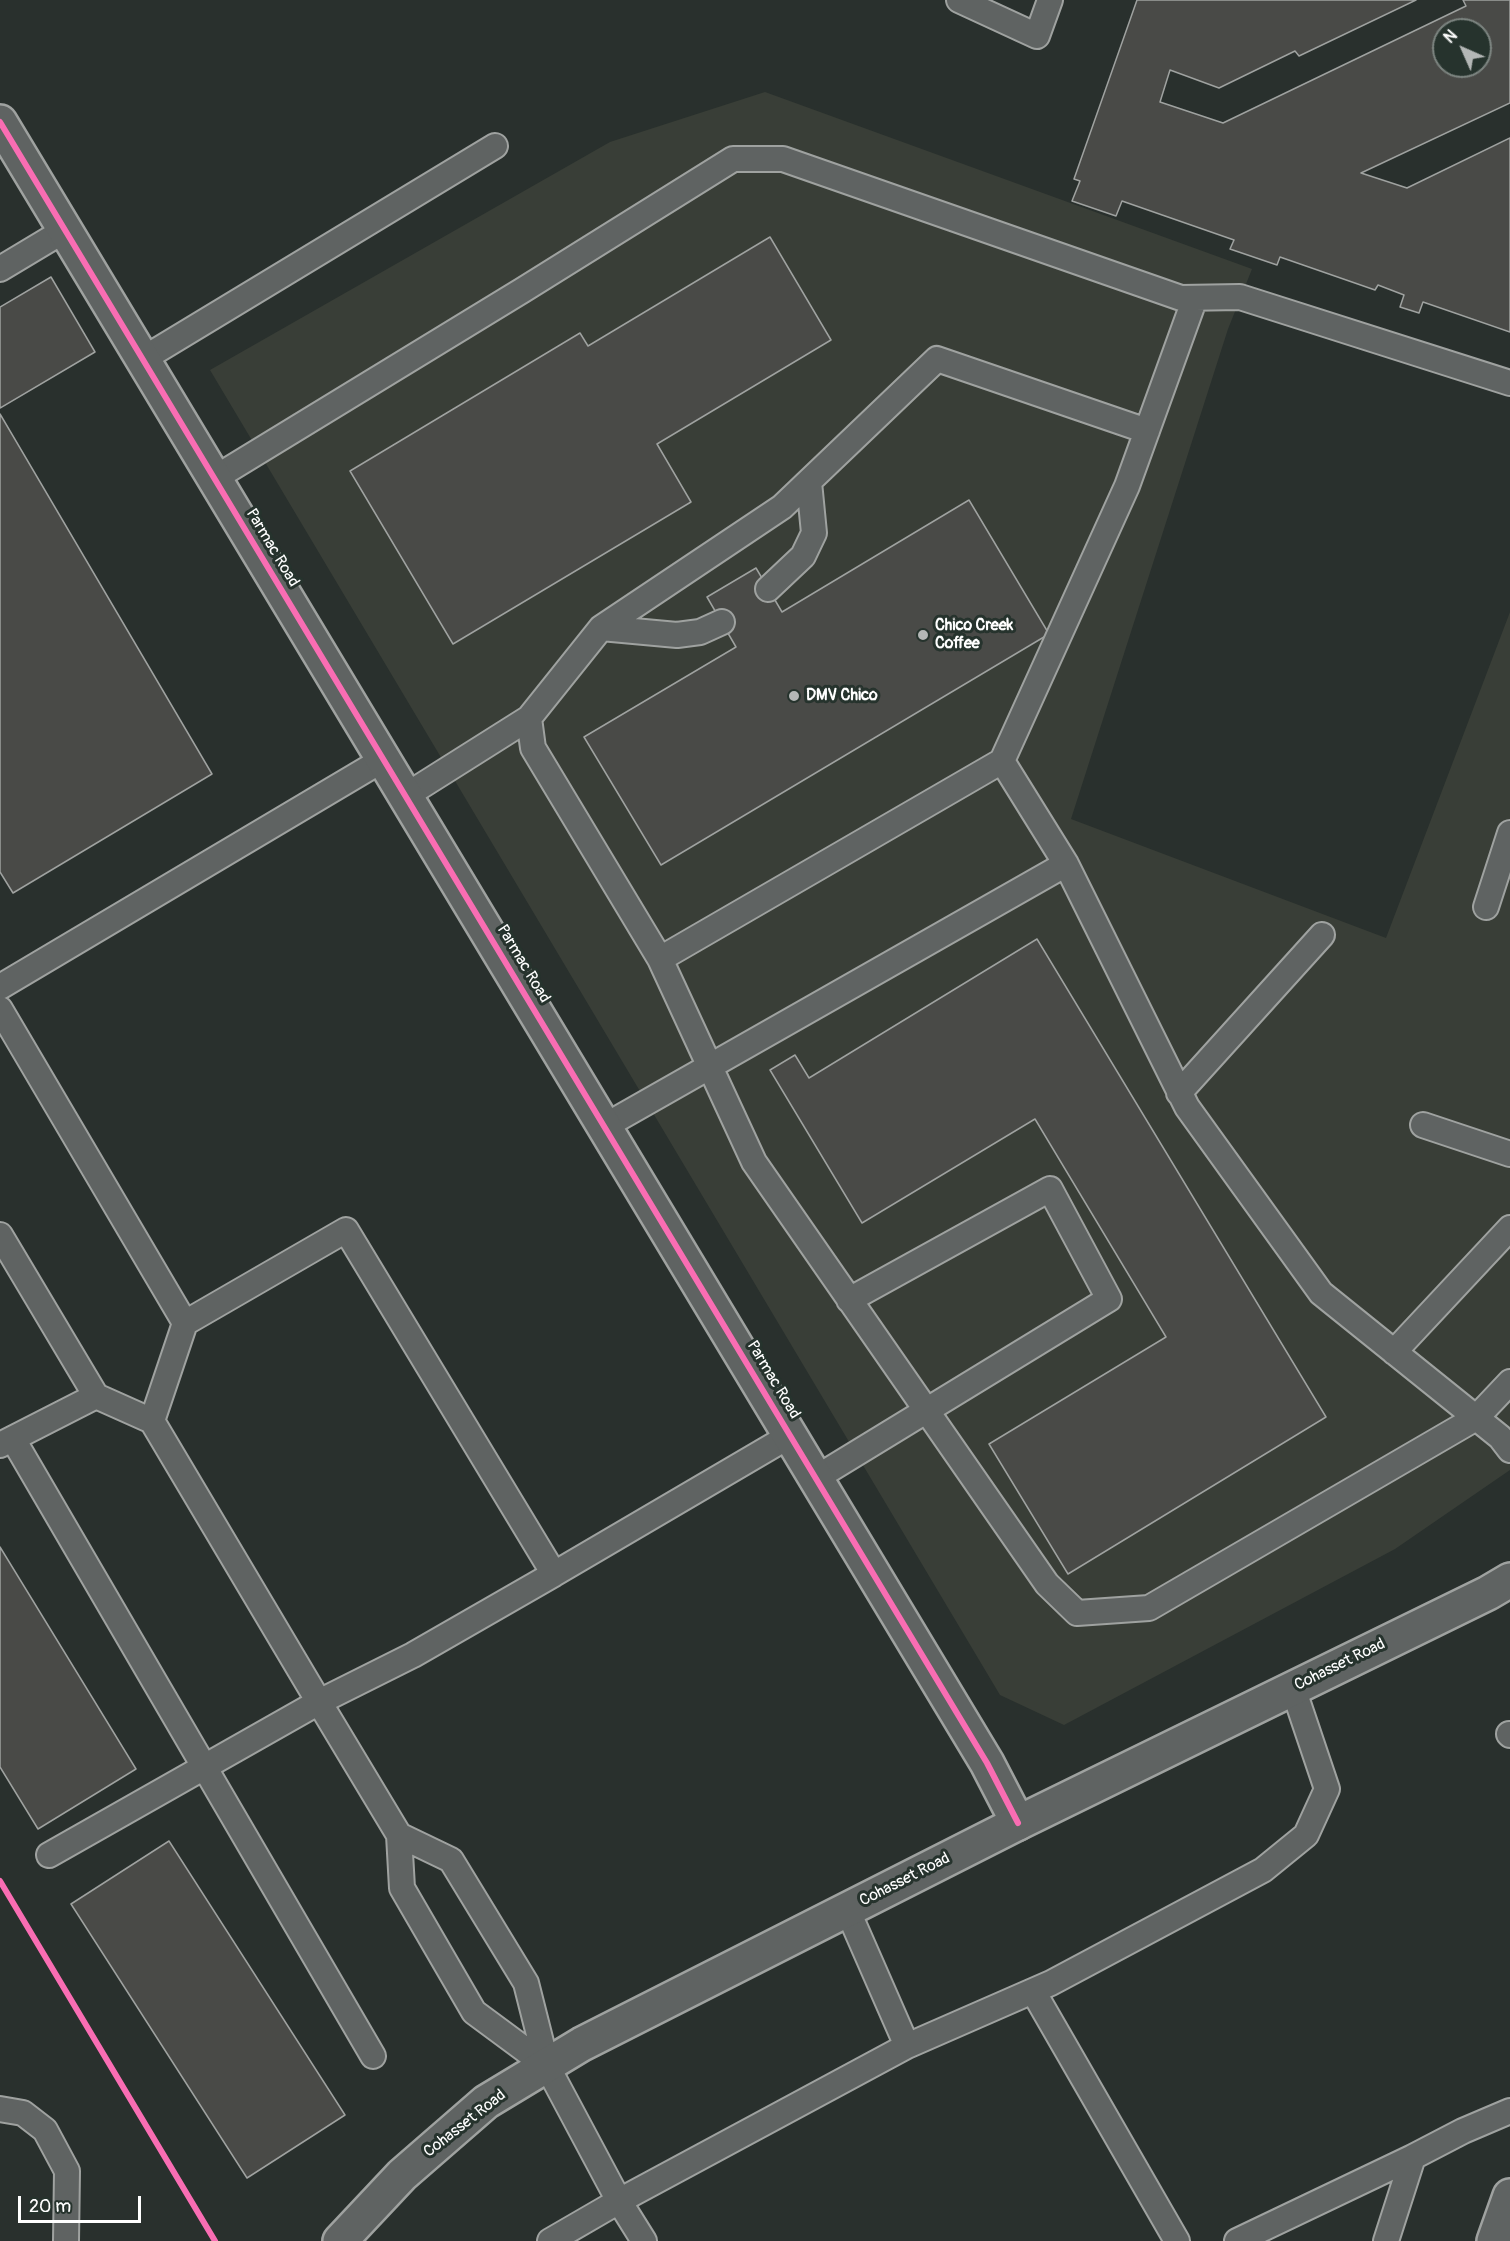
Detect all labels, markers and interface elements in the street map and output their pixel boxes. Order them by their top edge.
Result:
north arrow [1432,18,1492,78]
text: N [1440,26,1462,48]
street label: Parmac Road [241,505,303,591]
place label: Chico Creek Coffee [935,616,1013,654]
marker: Chico Creek Coffee [916,628,930,642]
place label: DMV Chico [806,686,878,706]
marker: DMV Chico [787,689,801,703]
street label: Parmac Road [492,921,554,1007]
street label: Parmac Road [742,1337,804,1423]
street label: Cohasset Road [1291,1635,1389,1695]
street label: Cohasset Road [857,1849,953,1911]
street label: Cohasset Road [420,2086,510,2162]
scale bar [21,2184,144,2222]
text: 20 m [29,2195,71,2218]

